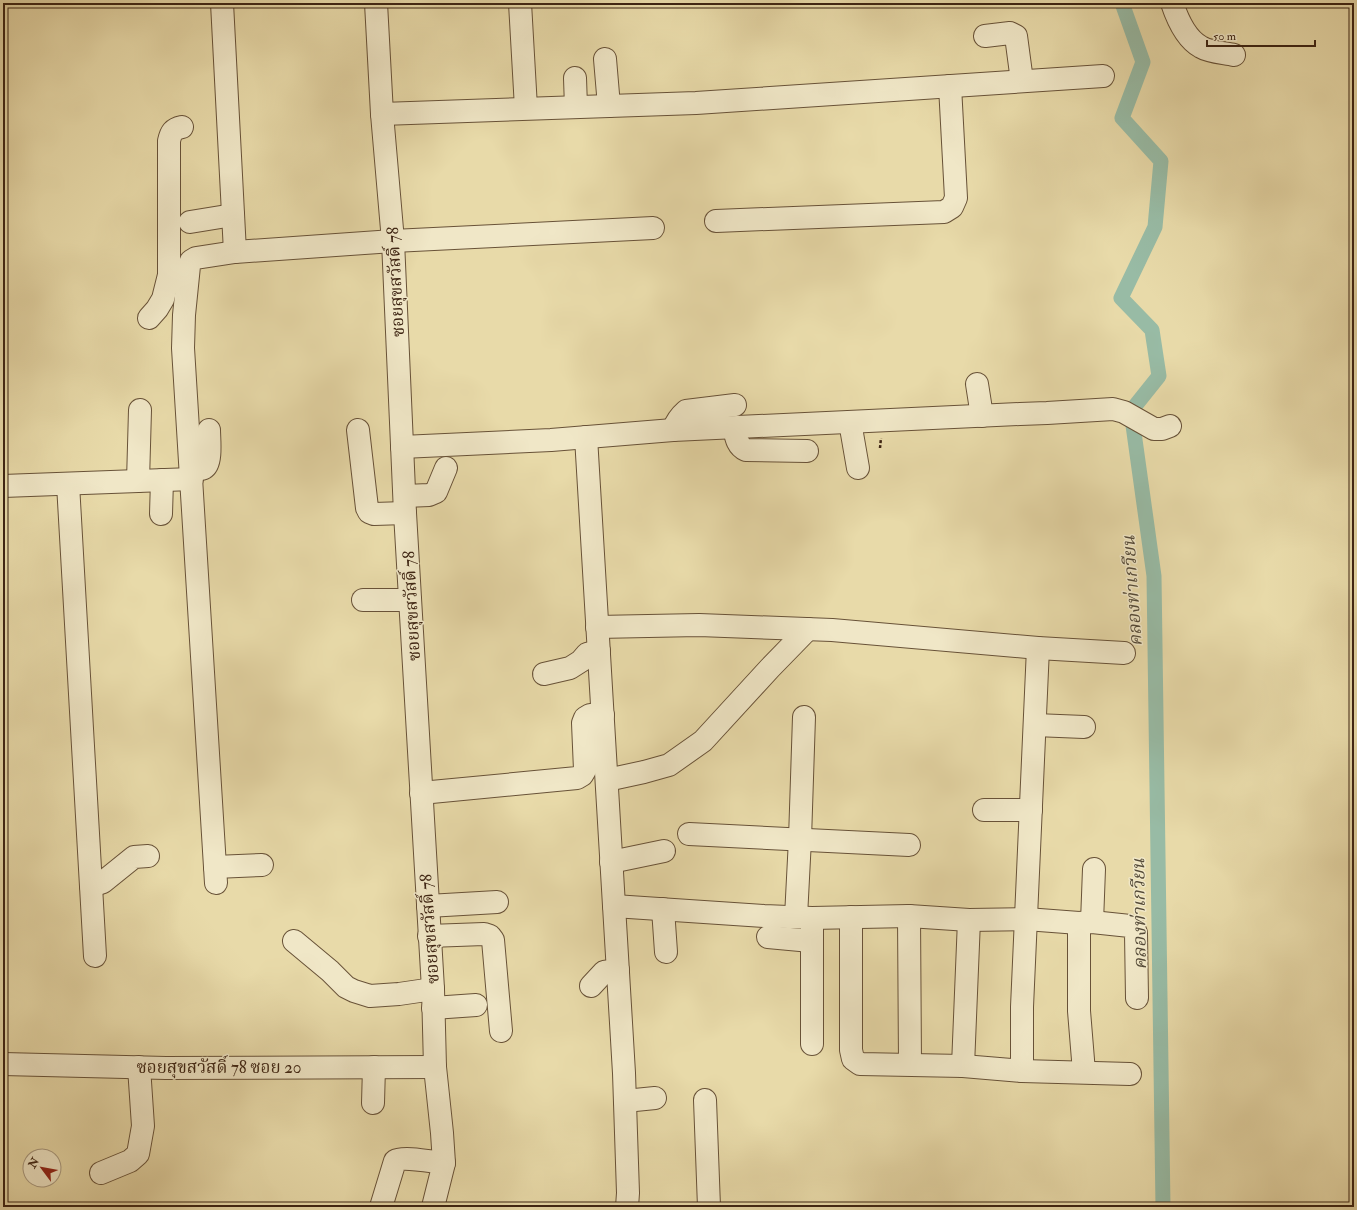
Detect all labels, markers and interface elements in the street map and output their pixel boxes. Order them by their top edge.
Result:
scale bar [1207,22,1315,48]
text: 50 m [1213,29,1237,44]
street label: ซอยสุขสวัสดิ์ 78 [380,226,410,338]
water label: คลองท่าเกวียน [1117,535,1148,647]
street label: ซอยสุขสวัสดิ์ 78 [396,550,426,662]
water label: คลองท่าเกวียน [1127,858,1152,970]
street label: ซอยสุขสวัสดิ์ 78 [414,873,445,985]
street label: ซอยสุขสวัสดิ์ 78 ซอย 20 [136,1055,302,1079]
north arrow [22,1148,62,1188]
text: N [25,1154,43,1171]

